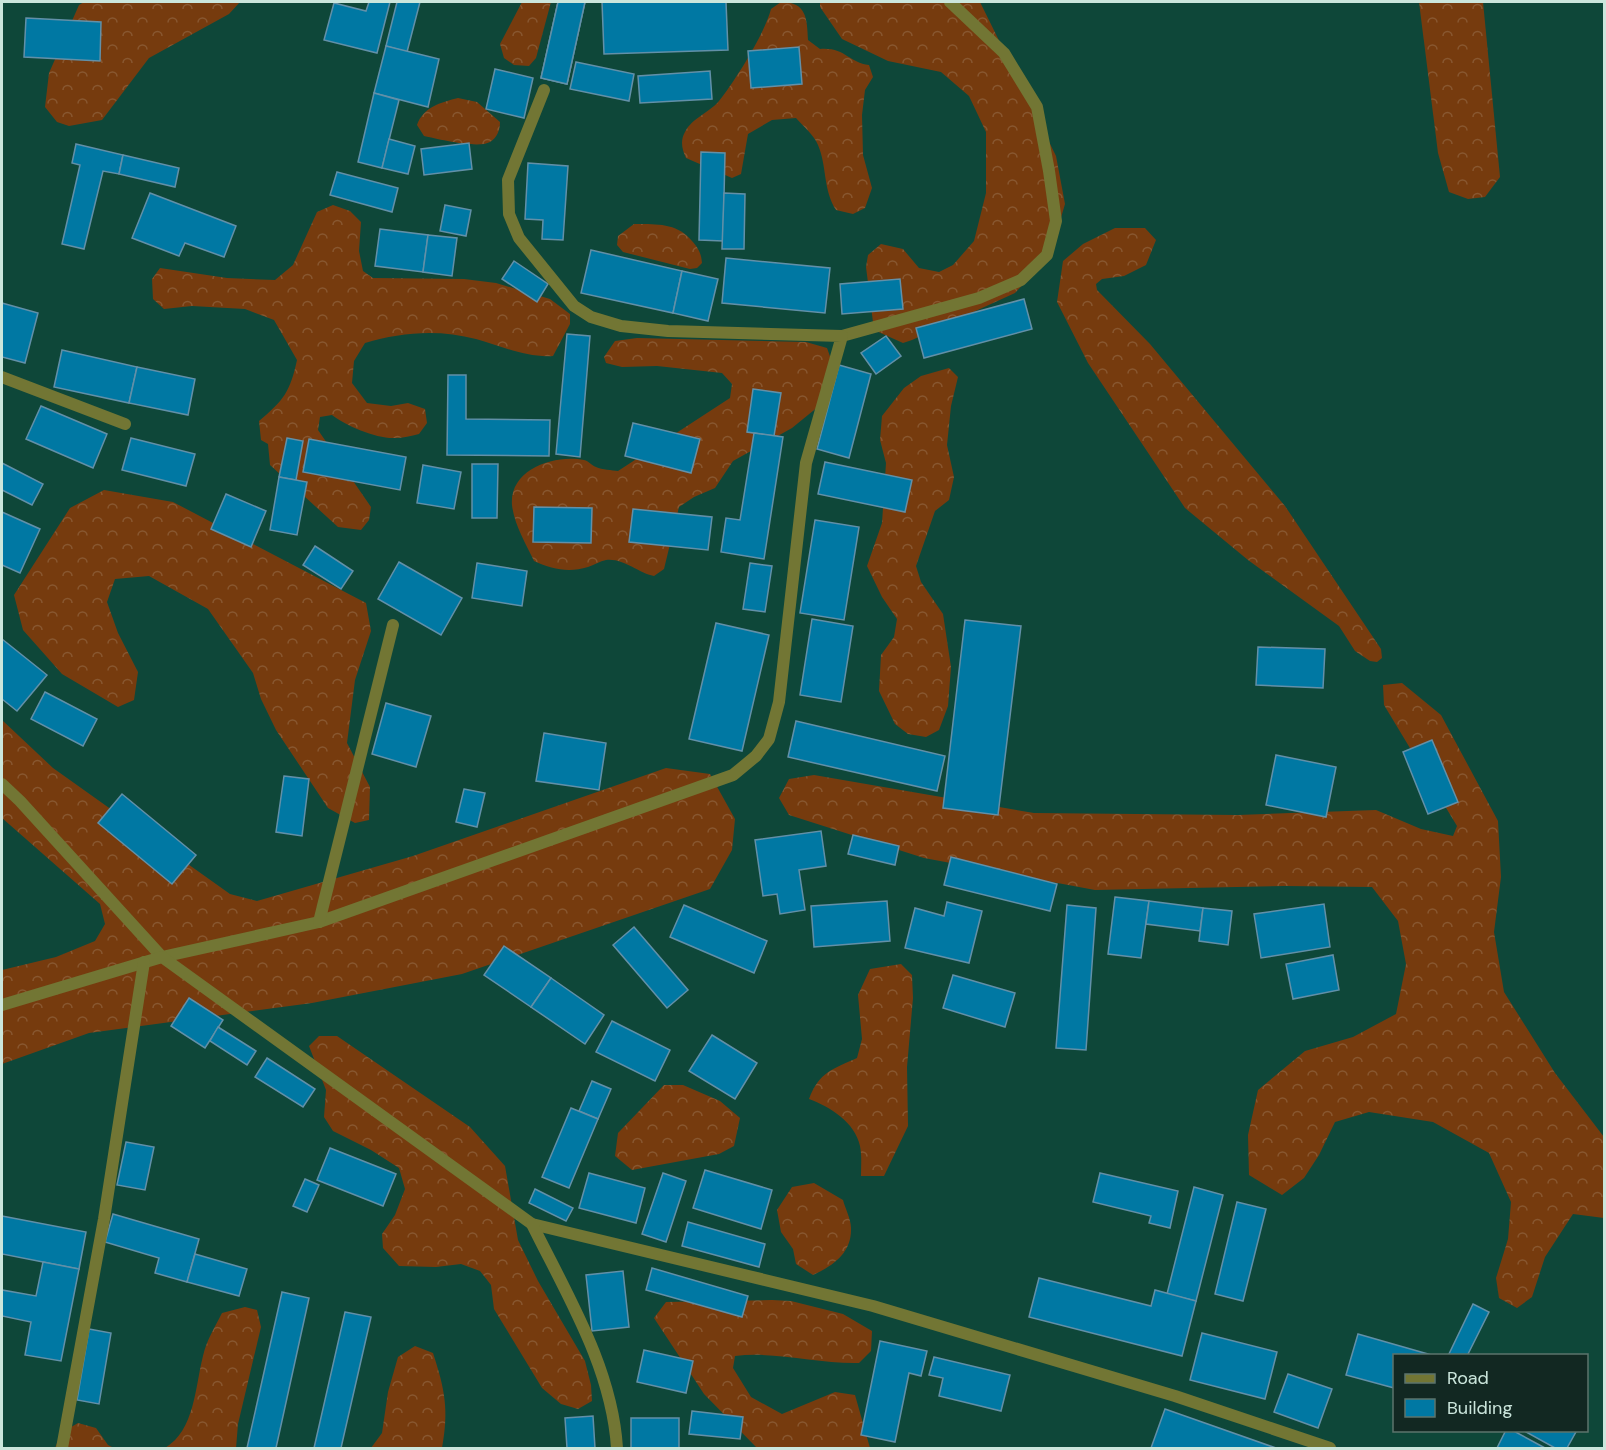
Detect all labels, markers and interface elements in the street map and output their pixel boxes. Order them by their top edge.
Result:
legend [1393,1354,1588,1432]
text: Road [1447,1366,1489,1390]
text: Building [1447,1396,1512,1420]

